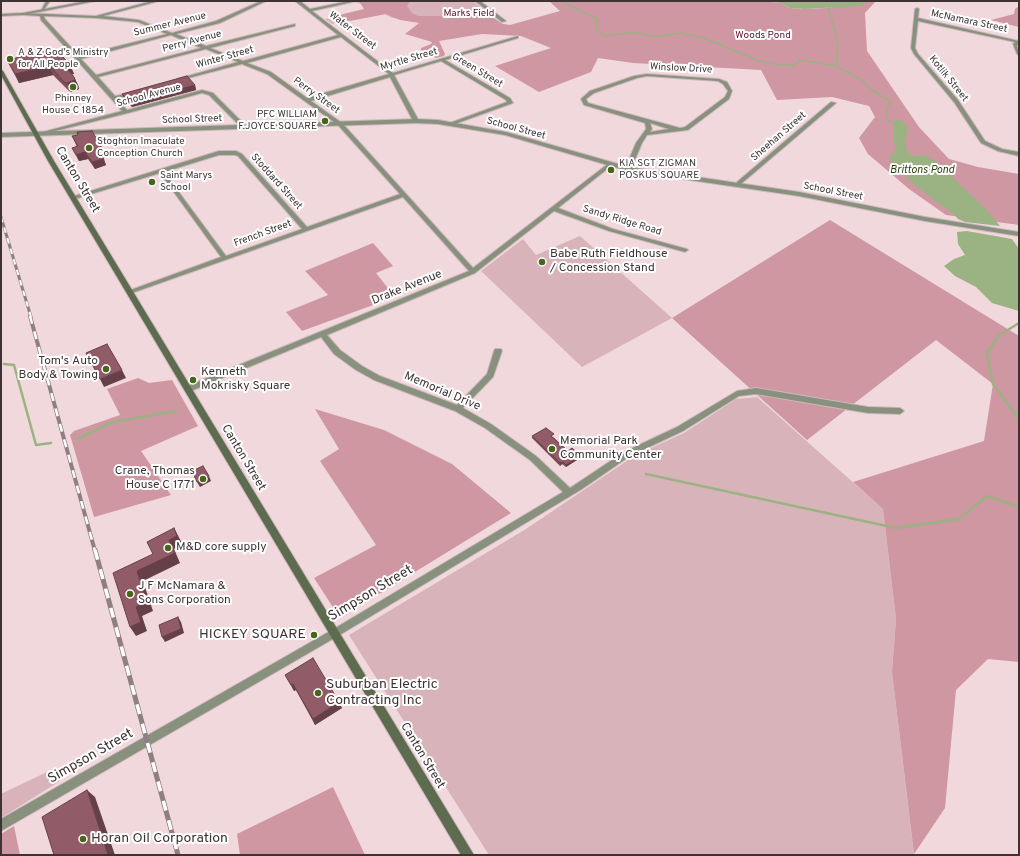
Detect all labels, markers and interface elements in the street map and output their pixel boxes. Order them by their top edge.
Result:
park label: Marks Field [444,8,494,20]
street label: McNamara Street [930,8,1008,36]
street label: Water Street [326,9,378,53]
street label: Summer Avenue [133,10,207,40]
street label: Perry Avenue [161,28,223,56]
park label: Woods Pond [735,30,791,42]
street label: Winter Street [195,44,255,72]
street label: Myrtle Street [379,46,439,74]
place label: A & Z God's Ministry for All People [18,47,109,70]
street label: Green Street [449,51,505,91]
marker: A & Z God's Ministry for All People [5,54,15,64]
street label: Kotlik Street [926,54,970,104]
street label: Winslow Drive [649,61,713,77]
street label: Perry Street [290,75,342,117]
marker: Phinney House C 1854 [68,82,78,92]
street label: School Avenue [115,82,183,110]
place label: Phinney House C 1854 [42,93,104,116]
place label: PFC WILLIAM F.JOYCE SQUARE [238,109,317,132]
street label: Sheehan Street [749,110,809,164]
street label: School Street [162,113,222,127]
street label: School Street [485,115,547,143]
marker: PFC WILLIAM F.JOYCE SQUARE [320,116,330,126]
place label: Stoghton Imaculate Conception Church [97,136,185,160]
marker: Stoghton Imaculate Conception Church [84,143,94,153]
street label: Canton Street [52,144,102,216]
street label: Stoddard Street [248,152,304,212]
place label: KIA SGT ZIGMAN POSKUS SQUARE [619,158,699,182]
water label: Brittons Pond [890,164,954,178]
marker: KIA SGT ZIGMAN POSKUS SQUARE [606,165,616,175]
place label: Saint Marys School [160,170,212,194]
marker: Saint Marys School [147,177,157,187]
street label: School Street [802,180,864,204]
street label: Sandy Ridge Road [581,203,663,239]
street label: French Street [233,218,293,250]
place label: Babe Ruth Fieldhouse / Concession Stand [550,248,667,276]
marker: Babe Ruth Fieldhouse / Concession Stand [537,257,547,267]
street label: Drake Avenue [370,267,444,309]
place label: Tom's Auto Body & Towing [18,355,98,383]
marker: Tom's Auto Body & Towing [101,364,111,374]
place label: Kenneth Mokrisky Square [201,366,290,394]
street label: Memorial Drive [402,369,482,415]
marker: Kenneth Mokrisky Square [188,375,198,385]
street label: Canton Street [218,422,268,494]
place label: Memorial Park Community Center [560,435,662,463]
marker: Memorial Park Community Center [547,444,557,454]
place label: Crane, Thomas House C 1771 [115,465,195,493]
marker: Crane, Thomas House C 1771 [198,474,208,484]
place label: M&D core supply [176,541,266,555]
marker: M&D core supply [163,543,173,553]
street label: Simpson Street [326,562,416,626]
place label: J F McNamara & Sons Corporation [138,580,231,608]
marker: J F McNamara & Sons Corporation [125,589,135,599]
place label: HICKEY SQUARE [199,627,306,643]
marker: HICKEY SQUARE [309,630,319,640]
place label: Suburban Electric Contracting Inc [326,677,438,710]
marker: Suburban Electric Contracting Inc [313,688,323,698]
street label: Canton Street [397,720,447,792]
street label: Simpson Street [45,726,137,788]
place label: Horan Oil Corporation [91,831,228,847]
marker: Horan Oil Corporation [78,834,88,844]

